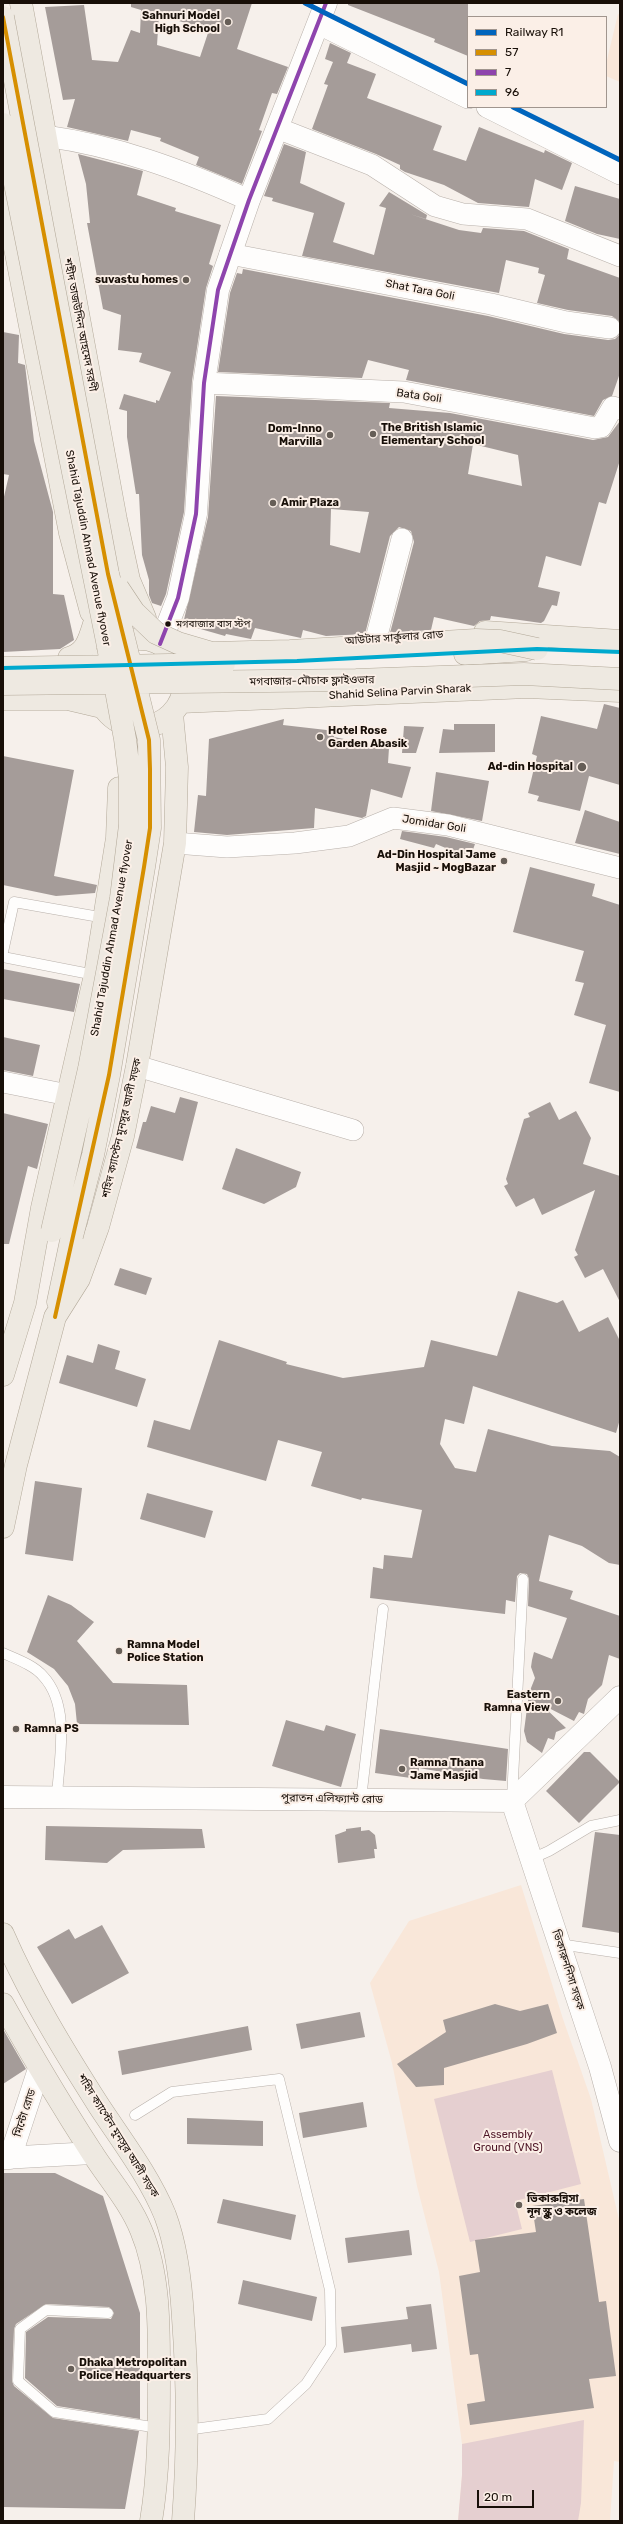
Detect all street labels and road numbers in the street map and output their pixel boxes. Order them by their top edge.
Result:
street label: শহীদ তাজউদ্দিন আহমেদ সরণী [61,257,99,393]
street label: Shat Tara Goli [384,277,456,303]
street label: Bata Goli [396,386,442,406]
street label: Shahid Tajuddin Ahmad Avenue flyover [62,449,114,647]
street label: আউটার সার্কুলার রোড [344,628,444,648]
street label: মগবাজার-মৌচাক ফ্লাইওভার [249,673,375,689]
street label: Shahid Selina Parvin Sharak [328,682,472,702]
street label: Jomidar Goli [401,812,467,836]
street label: Shahid Tajuddin Ahmad Avenue flyover [88,839,136,1037]
street label: শহিদ ক্যাপ্টেন মুনসুর আলী সড়ক [99,1057,145,1199]
street label: পুরাতন এলিফ্যান্ট রোড [281,1792,383,1806]
street label: ভিকারুননিসা সড়ক [549,1928,587,2012]
street label: শহিদ ক্যাপ্টেন মুনসুর আলী সড়ক [74,2072,162,2200]
street label: মিন্টো রোড [11,2088,39,2138]

